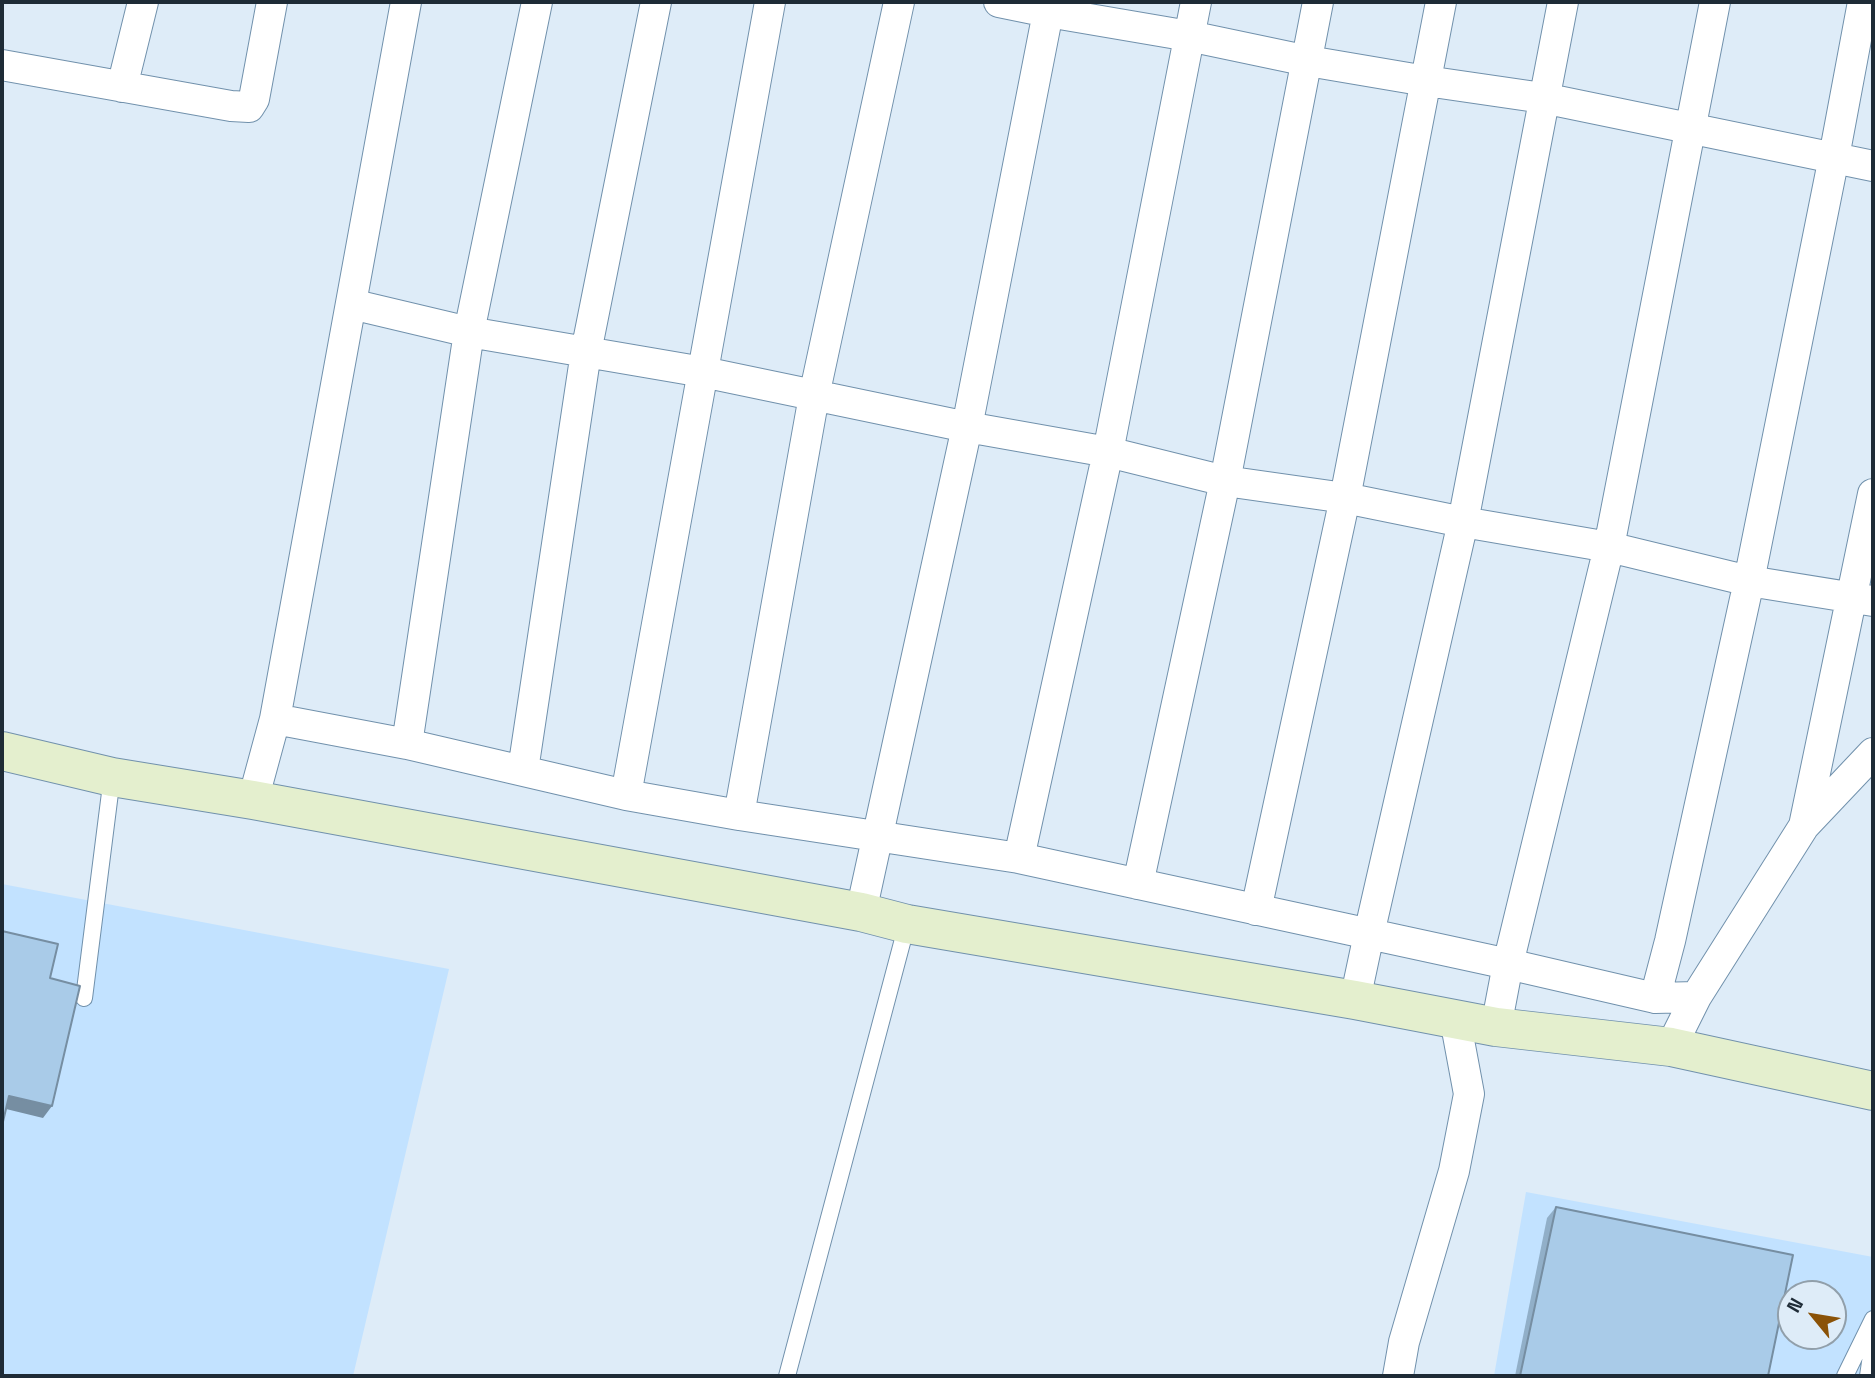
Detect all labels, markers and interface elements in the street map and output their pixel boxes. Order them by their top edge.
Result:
north arrow [1777,1280,1847,1350]
text: N [1781,1293,1809,1317]

